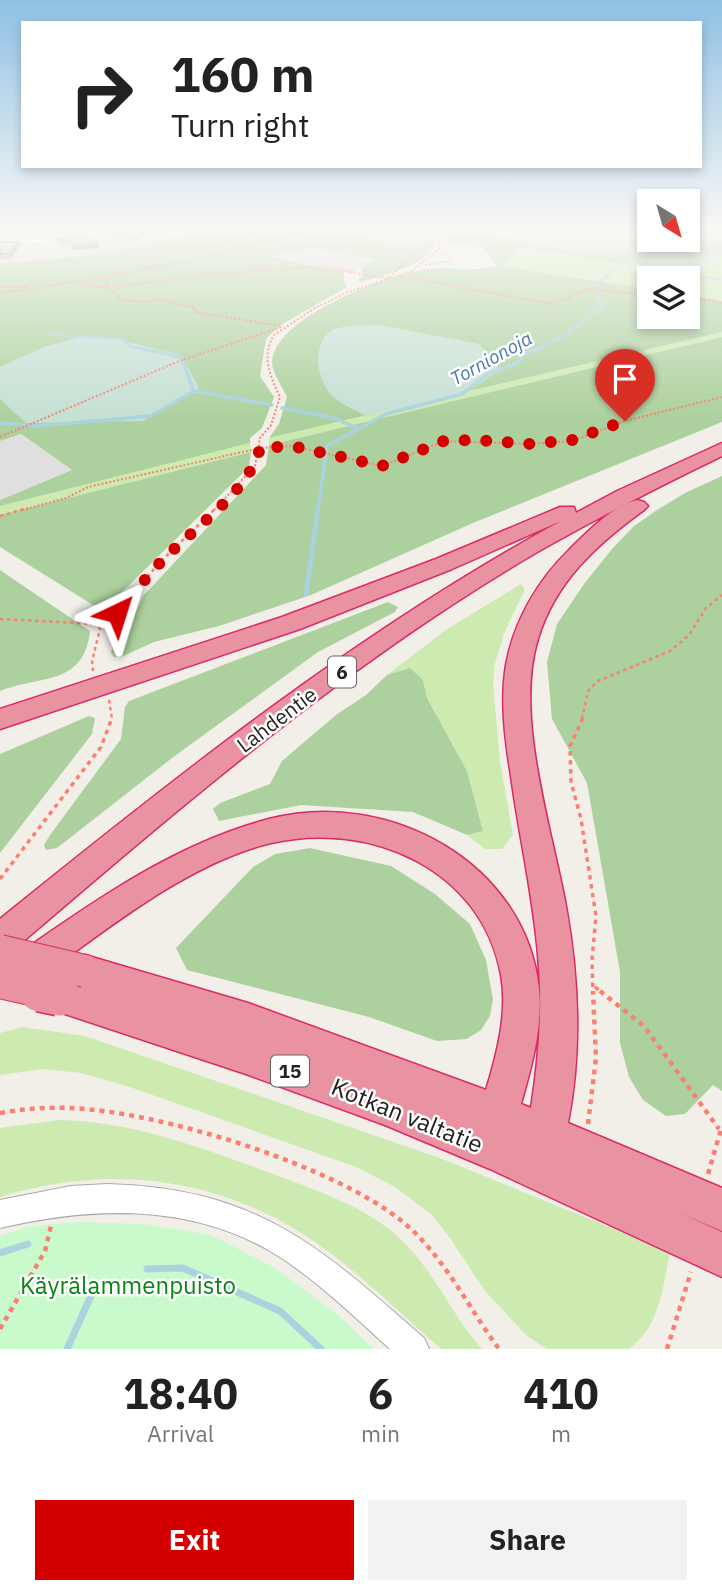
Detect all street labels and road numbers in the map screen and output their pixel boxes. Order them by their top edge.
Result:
road number: 6 [328,656,356,688]
street label: Lahdentie [231,680,322,758]
road number: 15 [271,1056,309,1086]
street label: Kotkan valtatie [327,1070,488,1160]

